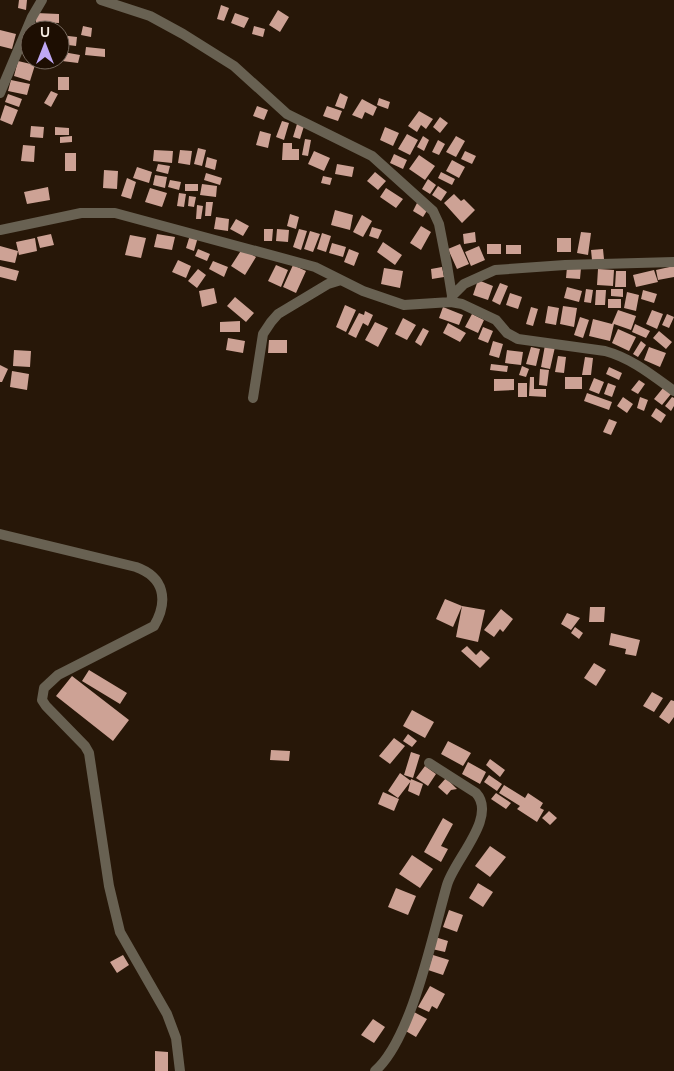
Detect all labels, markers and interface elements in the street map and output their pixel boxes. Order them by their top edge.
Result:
north arrow [20,20,70,70]
text: U [40,23,50,41]

